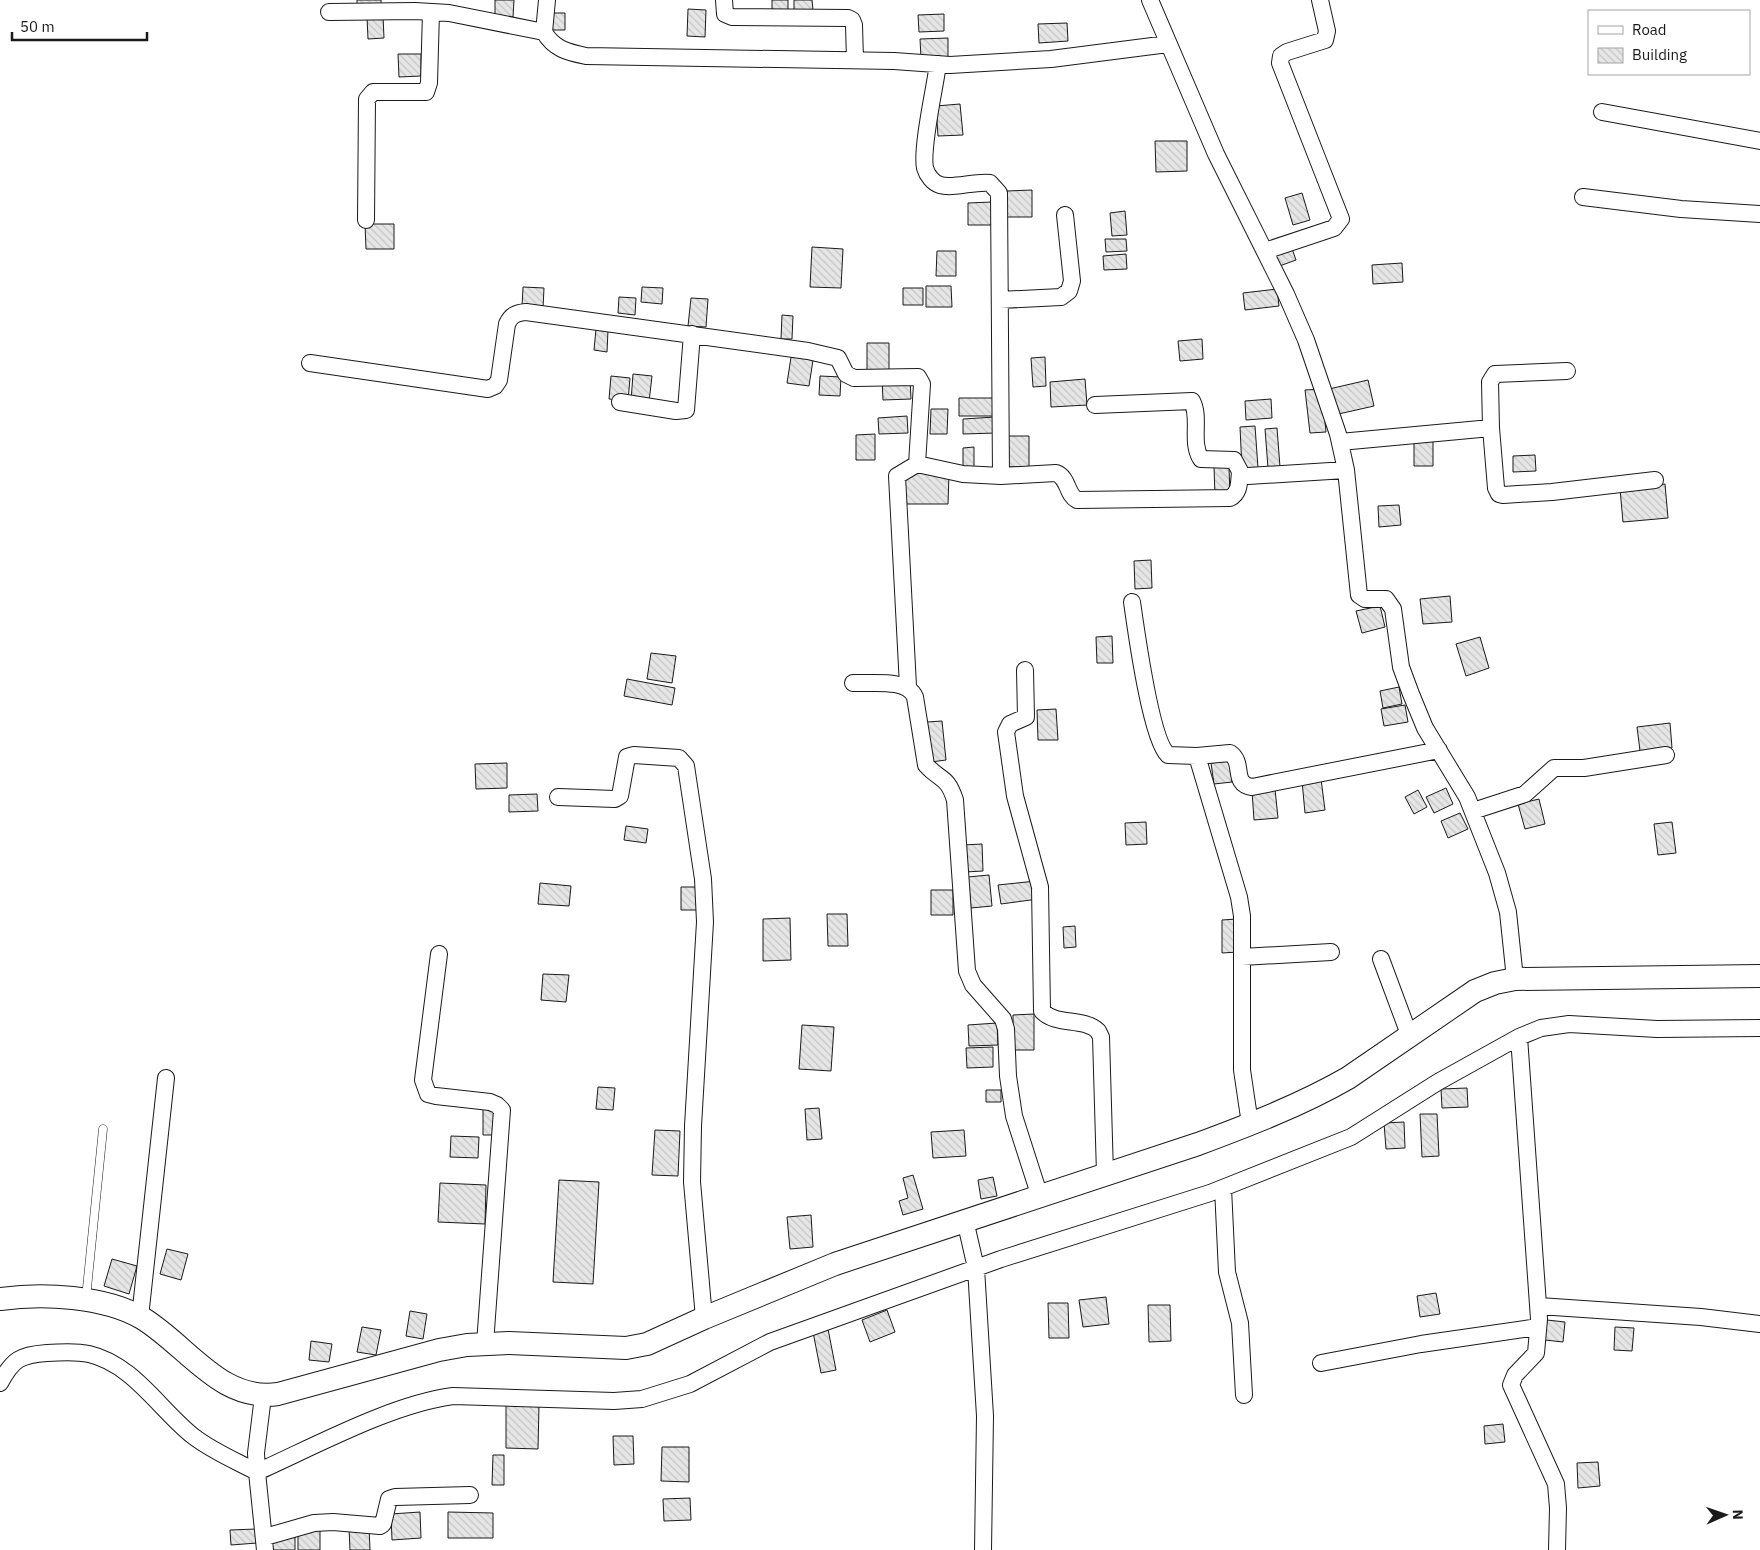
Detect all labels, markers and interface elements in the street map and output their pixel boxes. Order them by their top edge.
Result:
scale bar [12,10,148,42]
legend [1588,10,1750,75]
text: 50 m [20,17,55,36]
text: Road [1632,20,1667,39]
text: Building [1632,45,1687,64]
north arrow [1700,1490,1750,1540]
text: N [1729,1509,1747,1520]

